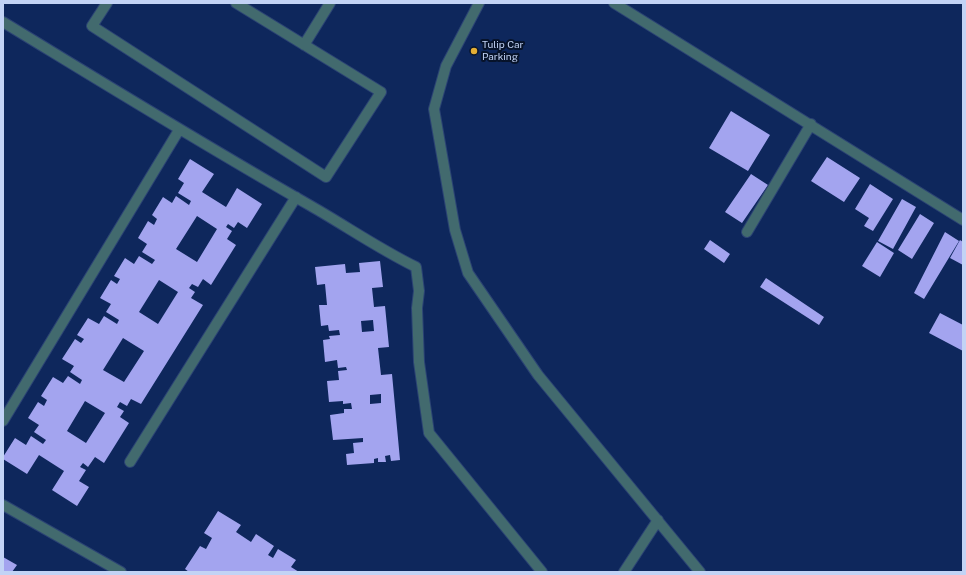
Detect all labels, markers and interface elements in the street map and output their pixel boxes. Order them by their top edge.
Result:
place label: Tulip Car Parking [482,39,523,62]
marker: Tulip Car Parking [469,46,479,56]

